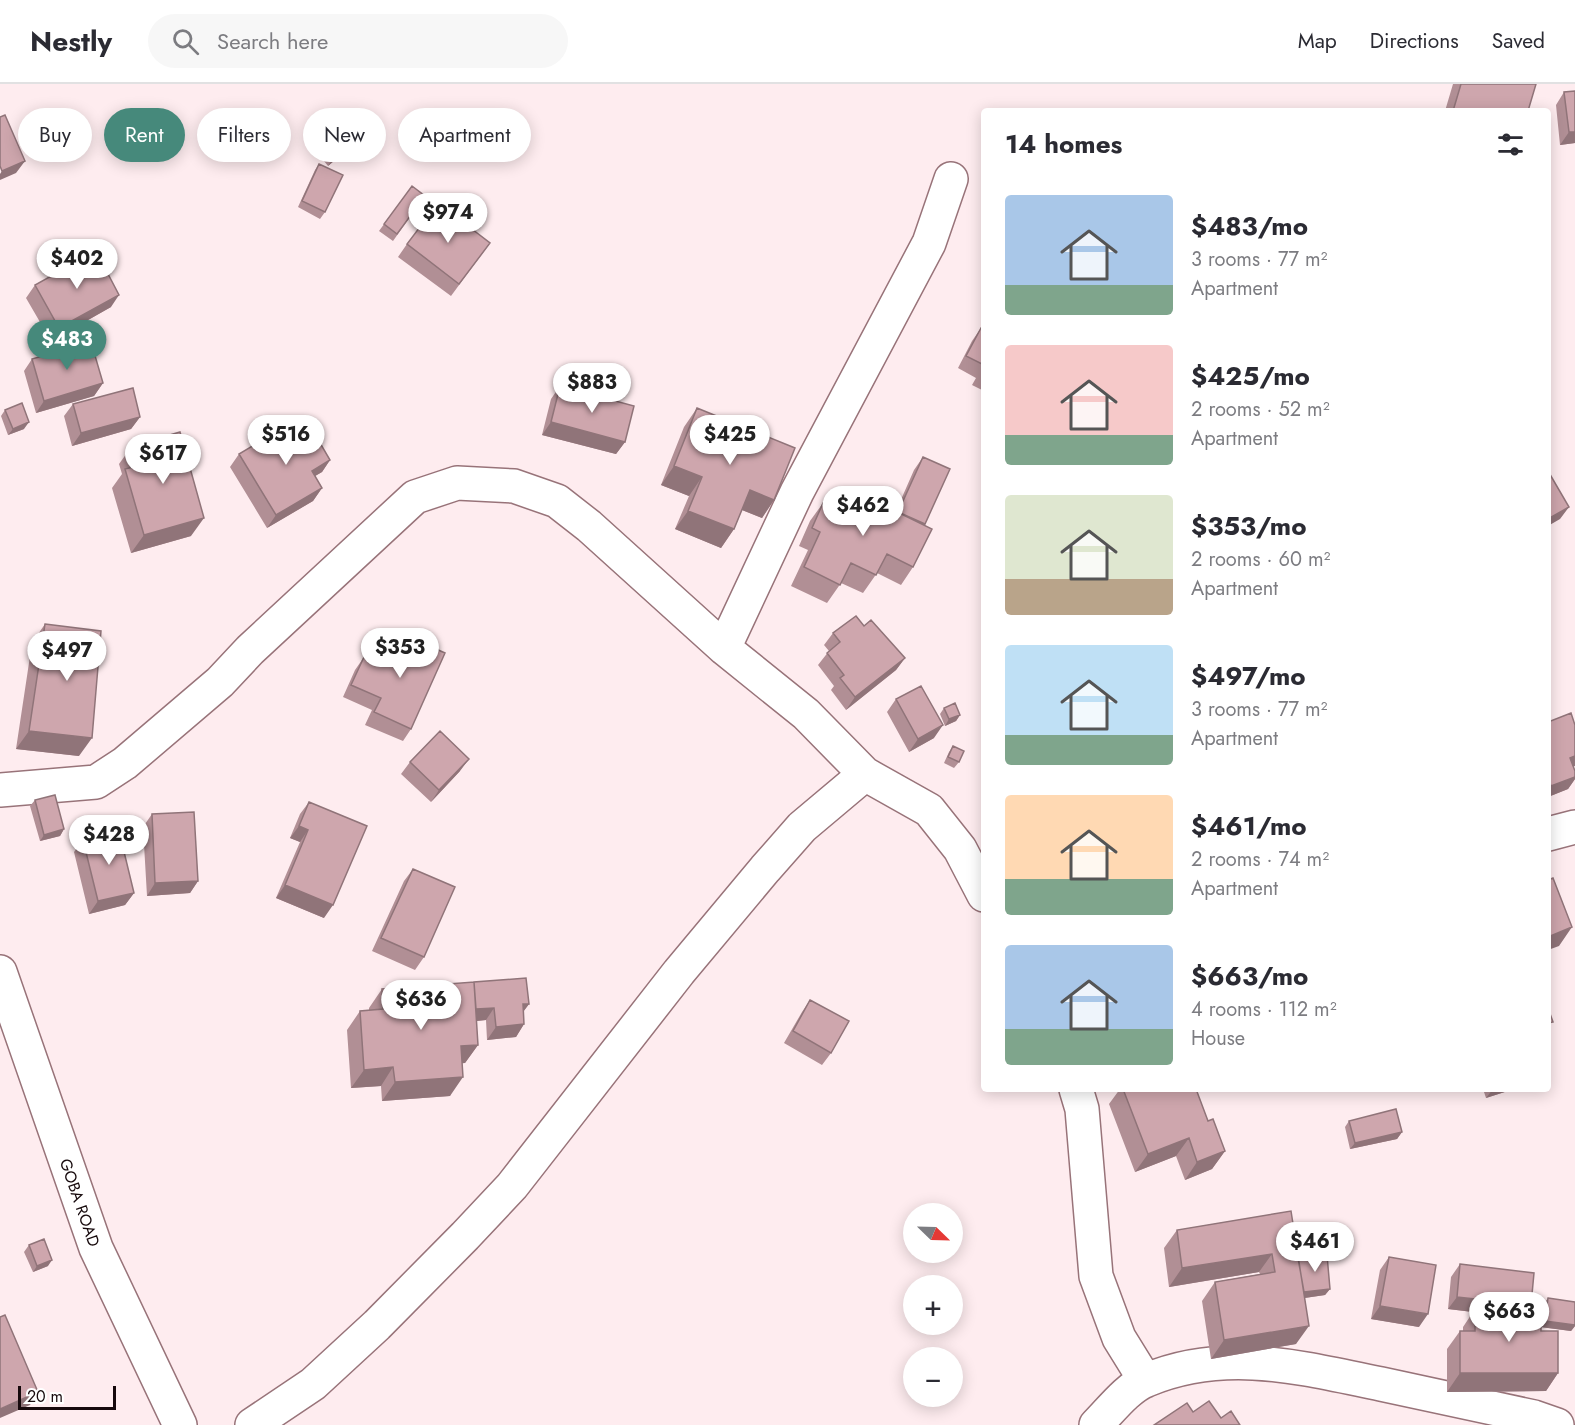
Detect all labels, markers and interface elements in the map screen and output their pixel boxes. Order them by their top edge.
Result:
search box [148,14,568,68]
text: Nestly [30,21,112,62]
icon: search [169,25,202,58]
text: Search here [217,25,328,57]
text: Map [1298,26,1337,56]
text: Directions [1370,26,1459,56]
text: Saved [1492,26,1545,56]
chip: Buy [18,108,92,162]
chip: Rent [104,108,185,162]
chip: Filters [197,108,291,162]
chip: New [303,108,386,162]
chip: Apartment [398,108,531,162]
text: 14 homes [1005,125,1122,163]
icon: filters [1494,128,1527,161]
pin: $974 [412,193,484,244]
text: $974 [422,198,474,227]
text: $483/mo [1191,207,1308,245]
icon: home [1053,219,1125,291]
pin: $402 [41,239,113,290]
text: $402 [51,244,103,273]
text: 3 rooms · 77 m² [1191,245,1328,274]
text: Apartment [1191,274,1278,303]
pin: $483 [31,320,103,371]
text: $483 [41,325,93,354]
text: $425/mo [1191,357,1310,395]
pin: $883 [556,363,628,414]
text: $883 [567,368,617,397]
icon: home [1053,369,1125,441]
text: 2 rooms · 52 m² [1191,395,1330,424]
pin: $516 [250,415,322,466]
pin: $425 [694,415,766,466]
text: $516 [262,420,310,449]
text: $425 [704,420,756,449]
text: Apartment [1191,424,1278,453]
pin: $617 [127,434,199,485]
text: $617 [139,439,187,468]
pin: $462 [827,486,899,537]
text: $462 [837,491,889,520]
text: $353/mo [1191,507,1307,545]
icon: home [1053,519,1125,591]
text: 2 rooms · 60 m² [1191,545,1330,574]
text: Apartment [1191,574,1278,603]
pin: $353 [364,628,436,679]
pin: $497 [31,631,103,682]
text: $353 [375,633,425,662]
text: $497 [41,636,93,665]
text: $497/mo [1191,657,1306,695]
icon: home [1053,669,1125,741]
text: 3 rooms · 77 m² [1191,695,1328,724]
text: Apartment [1191,724,1278,753]
text: $461/mo [1191,807,1307,845]
pin: $428 [73,815,145,866]
icon: home [1053,819,1125,891]
text: $428 [83,820,135,849]
text: 2 rooms · 74 m² [1191,845,1329,874]
text: Apartment [1191,874,1278,903]
text: $663/mo [1191,957,1308,995]
icon: home [1053,969,1125,1041]
pin: $636 [385,980,457,1031]
text: $636 [395,985,447,1014]
text: 4 rooms · 112 m² [1191,995,1337,1024]
text: House [1191,1024,1245,1053]
street label: GOBA ROAD [54,1156,106,1250]
north arrow [903,1203,963,1263]
map controls [903,1203,963,1407]
pin: $461 [1279,1222,1351,1273]
text: $461 [1290,1227,1340,1256]
button: + [903,1275,963,1335]
pin: $663 [1473,1292,1545,1343]
text: $663 [1483,1297,1535,1326]
button: − [903,1347,963,1407]
scale bar [18,1383,116,1410]
text: 20 m [27,1385,63,1408]

